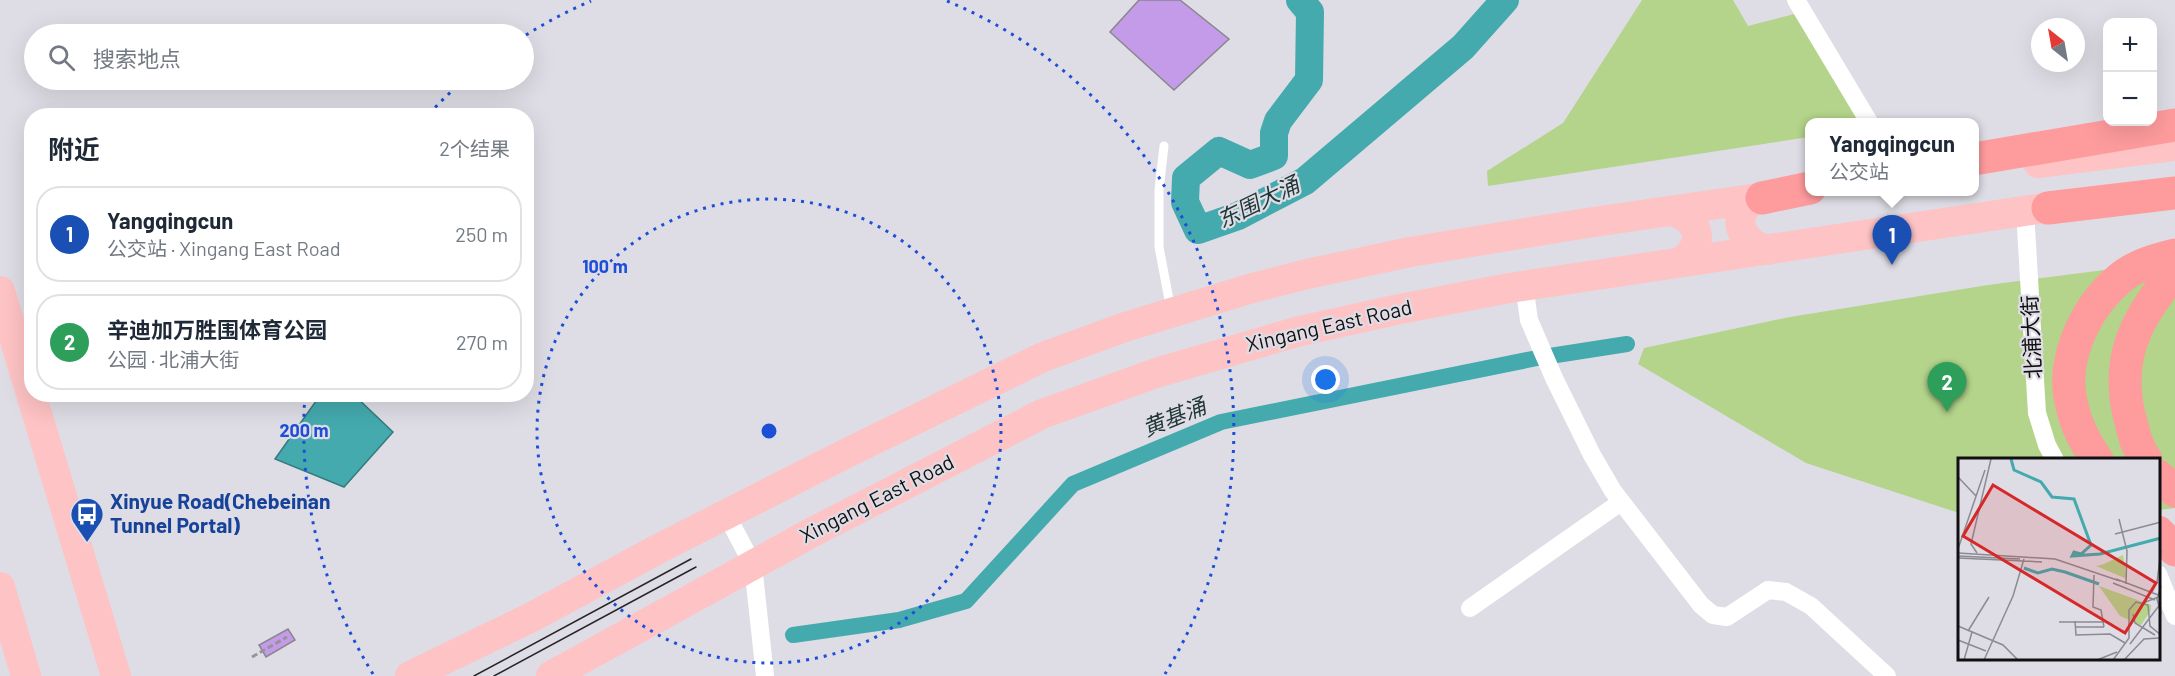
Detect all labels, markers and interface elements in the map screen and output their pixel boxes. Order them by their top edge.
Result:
north arrow [2031,18,2085,72]
map controls [2103,18,2157,126]
button: + [2103,18,2157,72]
search box [24,24,534,90]
icon: search [45,41,78,74]
text: 搜索地点 [93,45,181,71]
button: − [2103,72,2157,126]
popup [1805,118,1979,196]
text: Yangqingcun [1829,130,1955,156]
text: 附近 [48,133,100,164]
text: 2个结果 [439,136,510,160]
text: 公交站 [1829,159,1889,183]
water label: 东围大涌 [1212,169,1305,232]
text: Yangqingcun [107,207,233,233]
pin: 1 [1872,216,1912,265]
text: 1 [66,222,73,246]
text: 250 m [455,222,508,246]
text: 公交站 · Xingang East Road [107,236,341,260]
text: 100 m [582,255,628,277]
street label: Xingang East Road [1243,293,1414,356]
street label: 北浦大街 [2016,294,2045,380]
text: 辛迪加万胜围体育公园 [107,316,327,342]
text: 2 [64,330,75,354]
text: 270 m [456,330,508,354]
text: 公园 · 北浦大街 [107,347,239,371]
pin: 2 [1928,362,1966,412]
your location [1311,365,1340,394]
water label: 黄基涌 [1138,391,1212,440]
text: 200 m [279,419,329,441]
centre of rings [759,421,779,441]
street label: Xingang East Road [795,448,958,547]
inset map [1958,458,2160,661]
place label: Xinyue Road(Chebeinan Tunnel Portal) [110,488,330,537]
bus stop icon: Xinyue Road(Chebeinan Tunnel Portal) [69,496,105,543]

